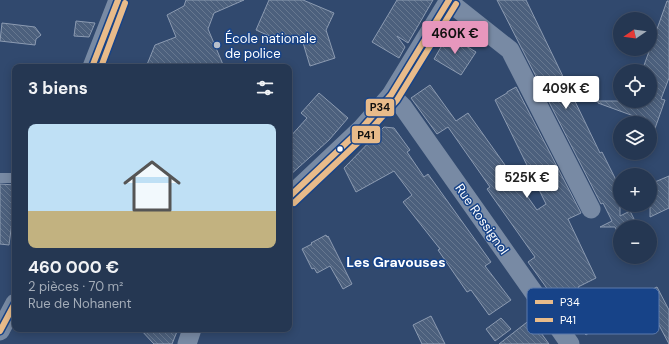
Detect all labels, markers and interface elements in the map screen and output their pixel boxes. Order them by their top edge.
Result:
north arrow [613,12,657,56]
map controls [613,12,657,264]
pin: 460K € [422,21,488,55]
text: 460K € [431,25,479,42]
place label: École nationale de police [225,29,316,62]
marker: École nationale de police [212,40,222,50]
button: locate [613,64,657,108]
pin: 409K € [533,76,599,110]
text: 3 biens [28,77,88,99]
icon: filters [254,77,276,99]
text: 409K € [542,80,590,97]
line badge: P34 [365,98,395,117]
text: P34 [370,100,390,114]
button: layers [613,116,657,160]
line badge: P41 [351,125,381,144]
text: P41 [357,128,375,142]
unlabelled marker [335,144,345,154]
icon: home [116,150,188,222]
pin: 525K € [494,165,560,199]
button: + [613,168,657,212]
text: 525K € [504,169,550,186]
street label: Rue Rossignol [451,180,513,258]
button: − [613,220,657,264]
district label: Les Gravouses [346,253,446,271]
text: 460 000 € [28,256,119,278]
text: 2 pièces · 70 m² [28,278,123,295]
legend [527,288,659,334]
text: Rue de Nohanent [28,295,132,312]
text: P34 [560,295,580,309]
text: P41 [560,313,576,327]

